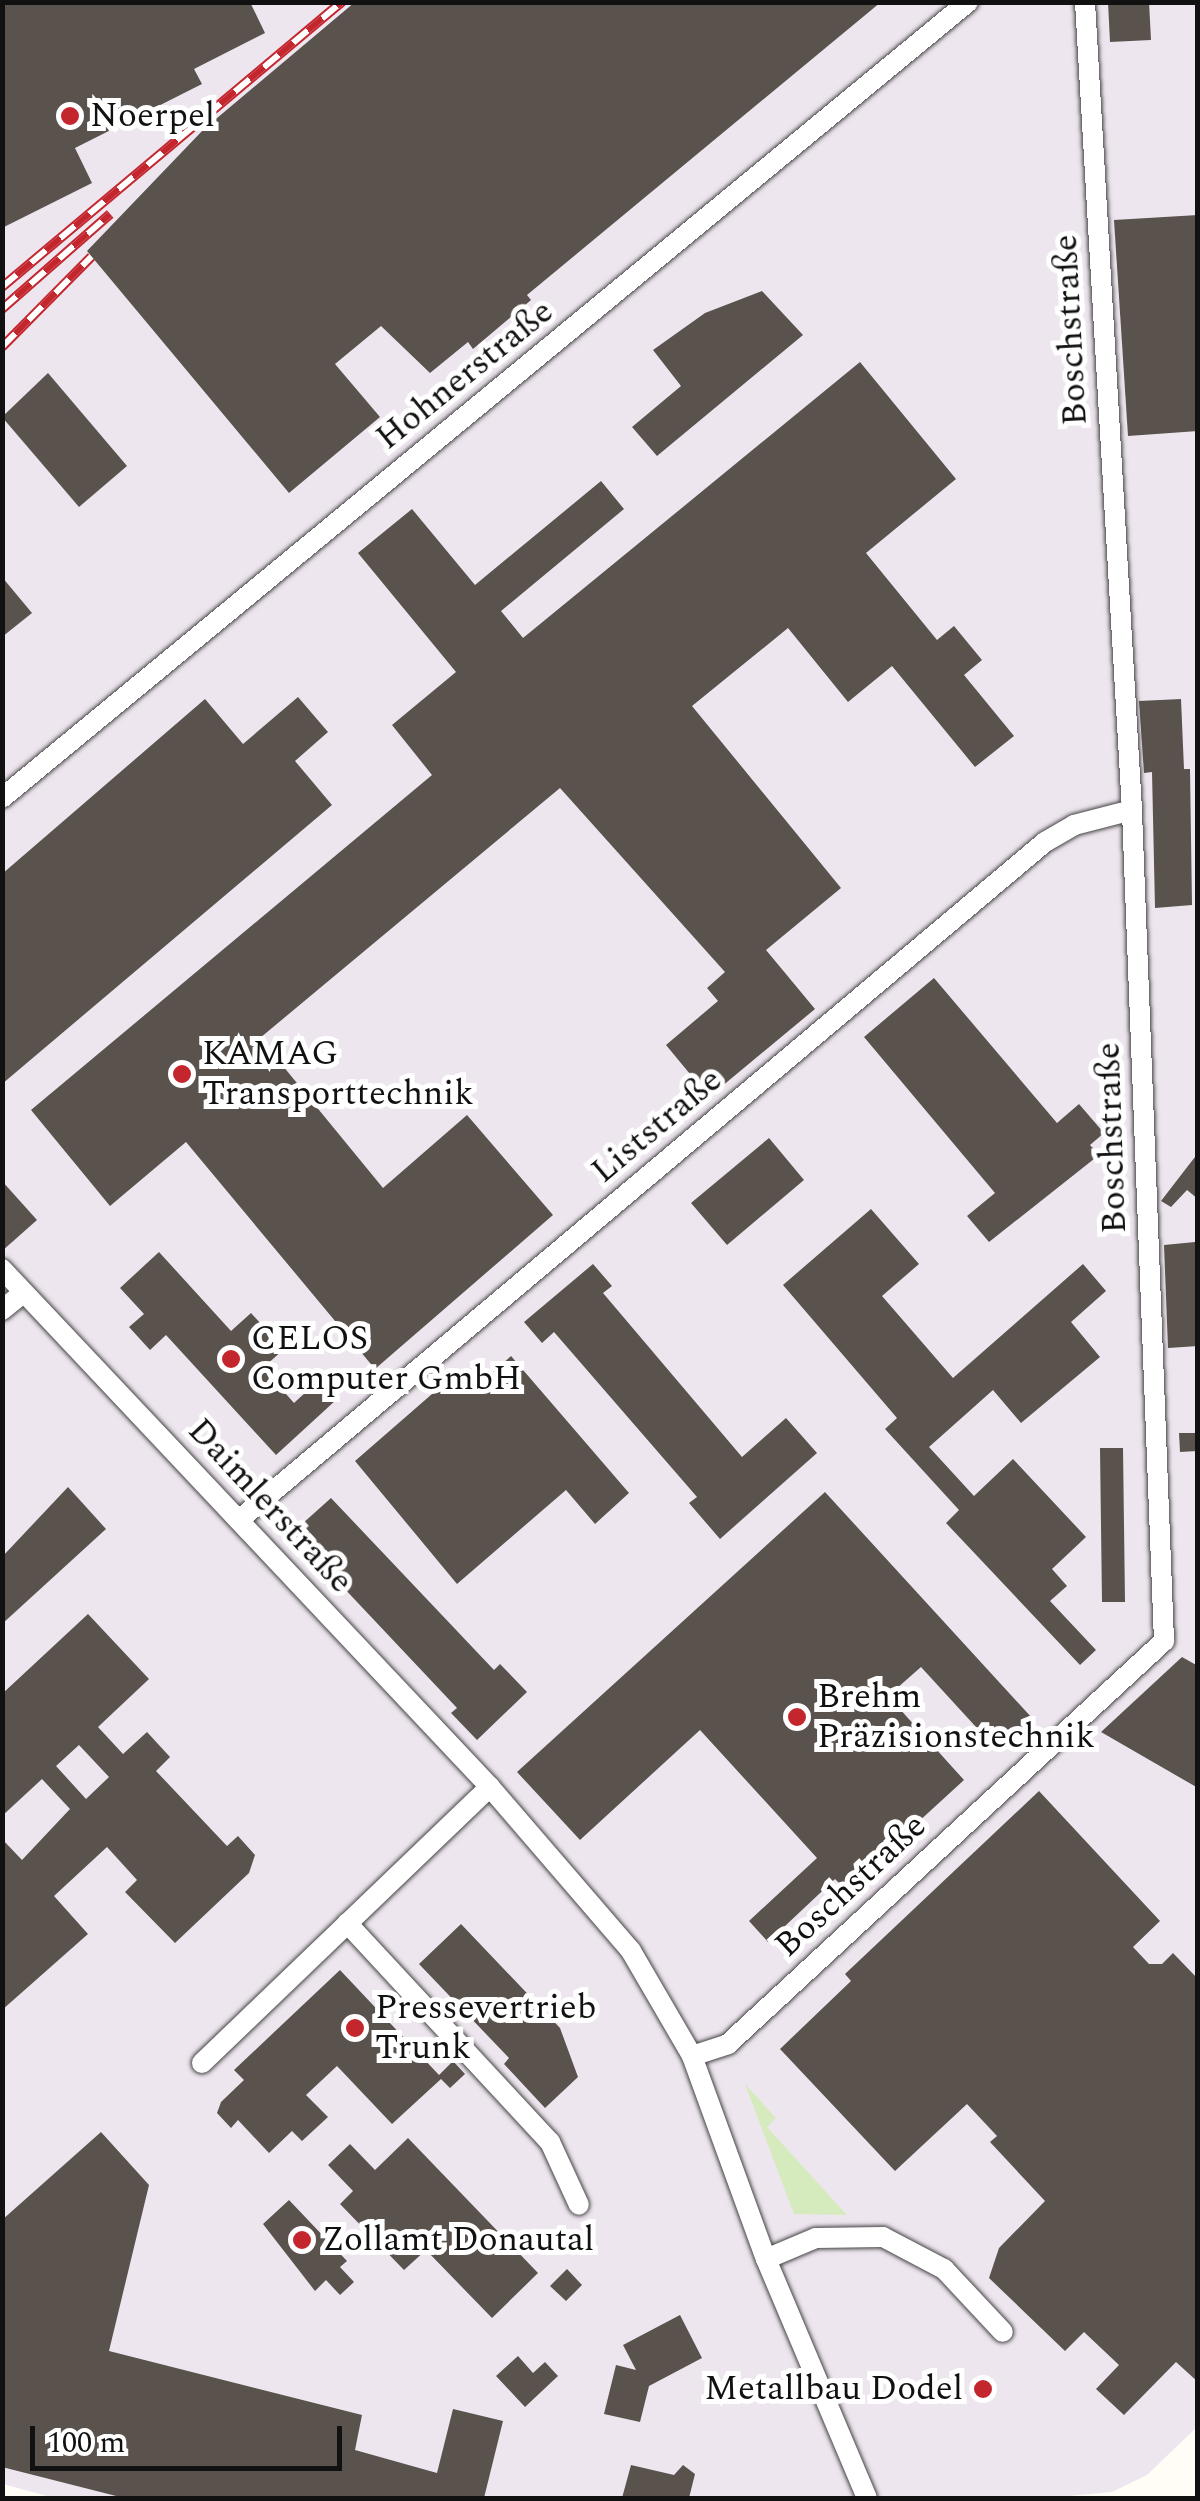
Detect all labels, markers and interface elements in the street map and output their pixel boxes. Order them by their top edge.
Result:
place label: Noerpel [90,95,215,137]
marker: Noerpel [59,105,81,127]
street label: Boschstraße [1045,233,1097,427]
street label: Hohnerstraße [368,291,562,459]
place label: KAMAG Transporttechnik [202,1033,474,1115]
street label: Boschstraße [1088,1042,1136,1234]
street label: Liststraße [583,1059,731,1193]
marker: KAMAG Transporttechnik [171,1063,193,1085]
place label: CELOS Computer GmbH [251,1318,521,1400]
marker: CELOS Computer GmbH [220,1348,242,1370]
street label: Daimlerstraße [178,1410,362,1602]
place label: Brehm Präzisionstechnik [817,1676,1095,1758]
marker: Brehm Präzisionstechnik [786,1706,808,1728]
street label: Boschstraße [767,1805,935,1967]
place label: Pressevertrieb Trunk [375,1987,596,2069]
marker: Pressevertrieb Trunk [344,2017,366,2039]
place label: Zollamt Donautal [322,2219,594,2261]
marker: Zollamt Donautal [291,2229,313,2251]
place label: Metallbau Dodel [704,2368,963,2410]
marker: Metallbau Dodel [972,2378,994,2400]
scale bar [35,2406,348,2468]
text: 100 m [47,2420,125,2466]

